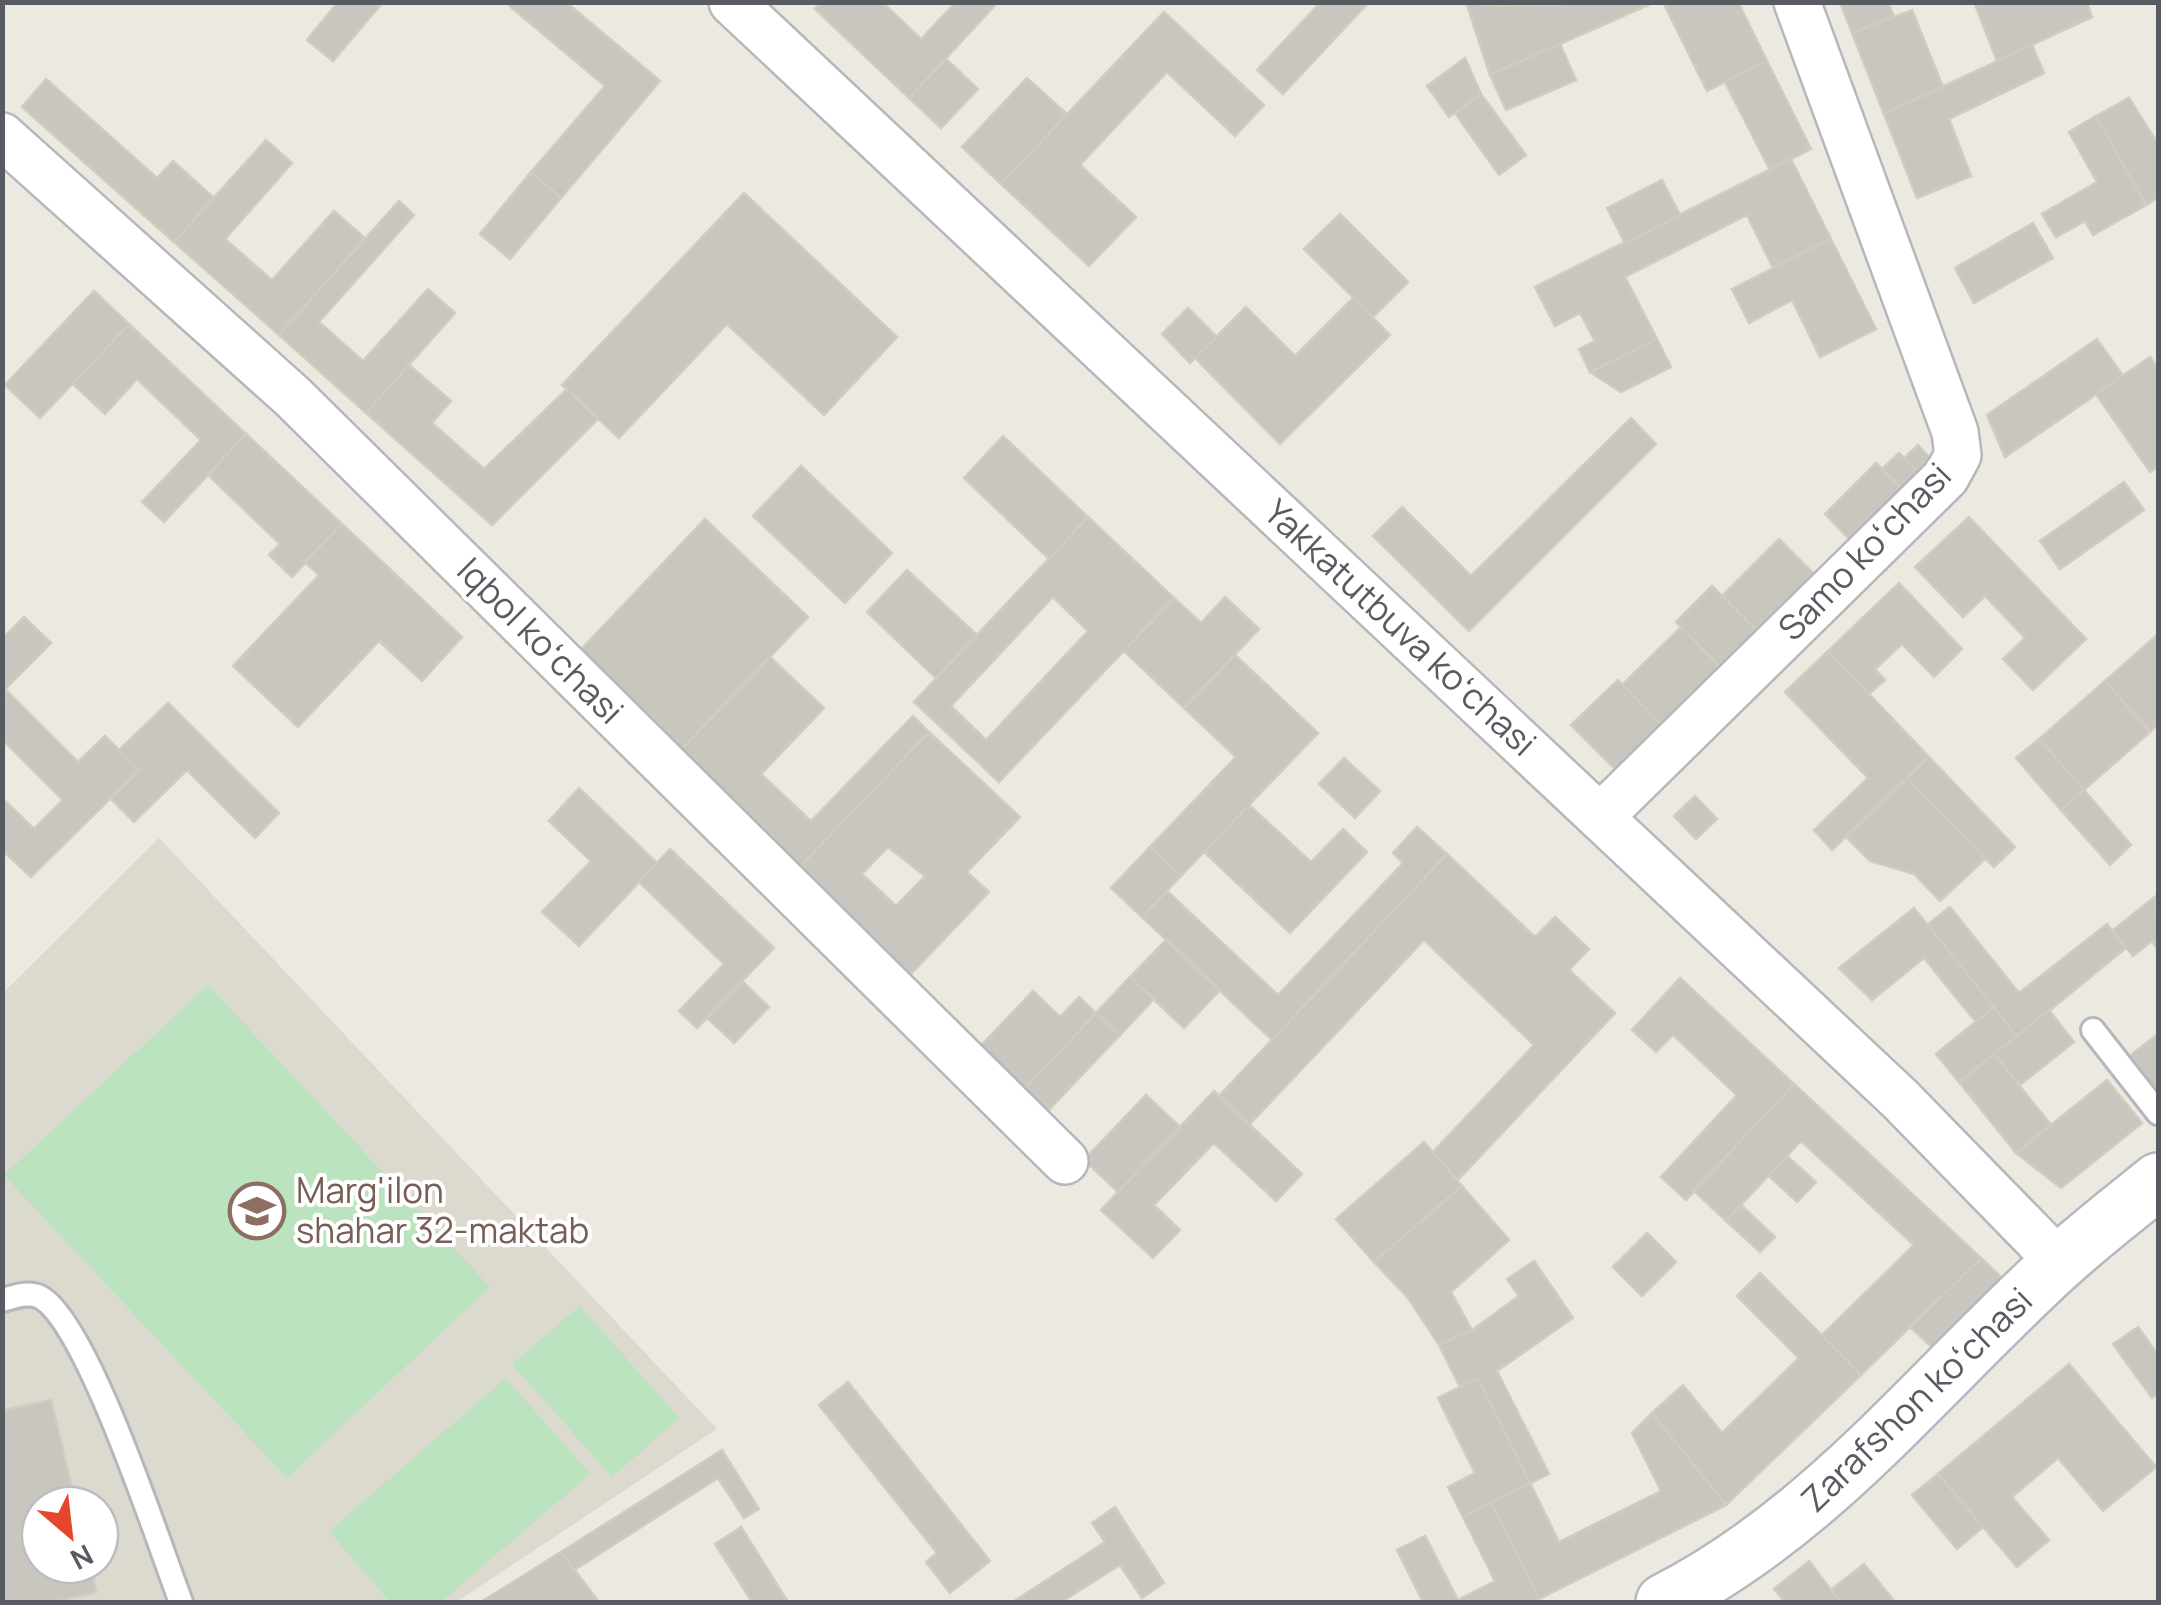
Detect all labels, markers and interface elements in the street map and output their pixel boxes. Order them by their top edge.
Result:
street label: Samo koʻchasi [1767,452,1961,651]
street label: Yakkatutbuva koʻchasi [1254,489,1547,766]
street label: Iqbol koʻchasi [447,547,634,734]
place label: Marg'ilon shahar 32-maktab [296,1166,589,1254]
school or university icon: Marg'ilon shahar 32-maktab [227,1181,287,1241]
street label: Zarafshon koʻchasi [1790,1276,2042,1522]
north arrow [20,1485,120,1585]
text: N [64,1536,100,1579]

